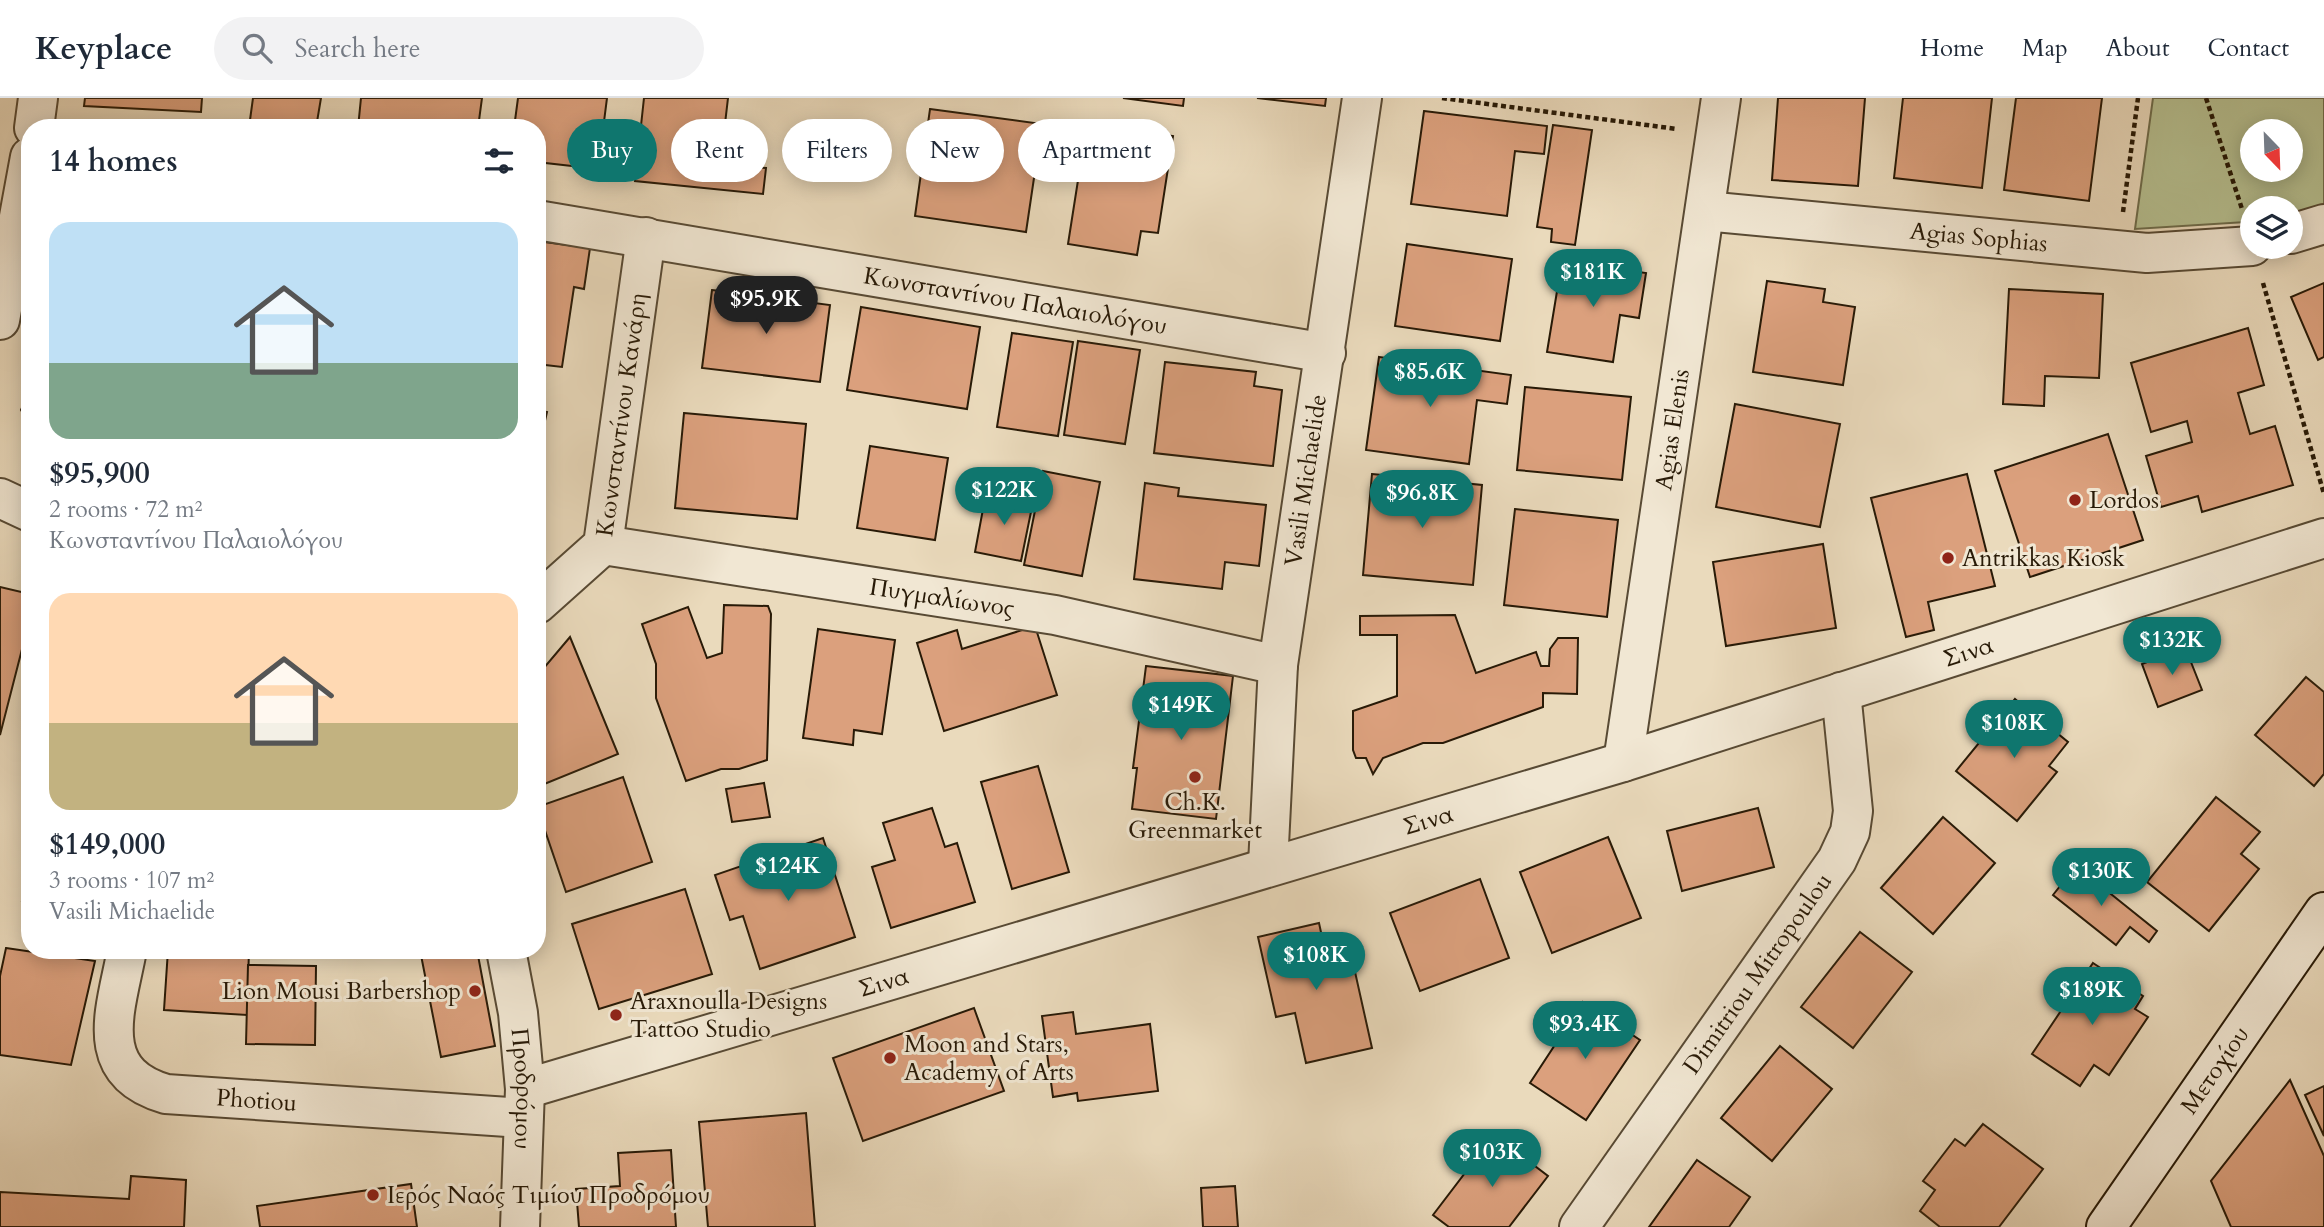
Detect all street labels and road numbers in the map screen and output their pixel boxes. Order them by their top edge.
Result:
street label: Agias Sophias [1908,214,2049,260]
street label: Κωνσταντίνου Παλαιολόγου [861,259,1169,342]
street label: Κωνσταντίνου Κανάρη [588,291,654,539]
street label: Agias Elenis [1647,367,1697,493]
street label: Vasili Michaelide [1276,392,1334,568]
street label: Πυγμαλίωνος [867,570,1017,625]
street label: Σινα [1939,628,1998,675]
street label: Σινα [1399,797,1457,843]
street label: Dimitriou Mitropoulou [1675,866,1839,1081]
street label: Σινα [855,959,913,1005]
street label: Μετοχίου [2173,1019,2257,1120]
street label: Προδρόμου [503,1027,542,1150]
street label: Photiou [215,1081,298,1119]

